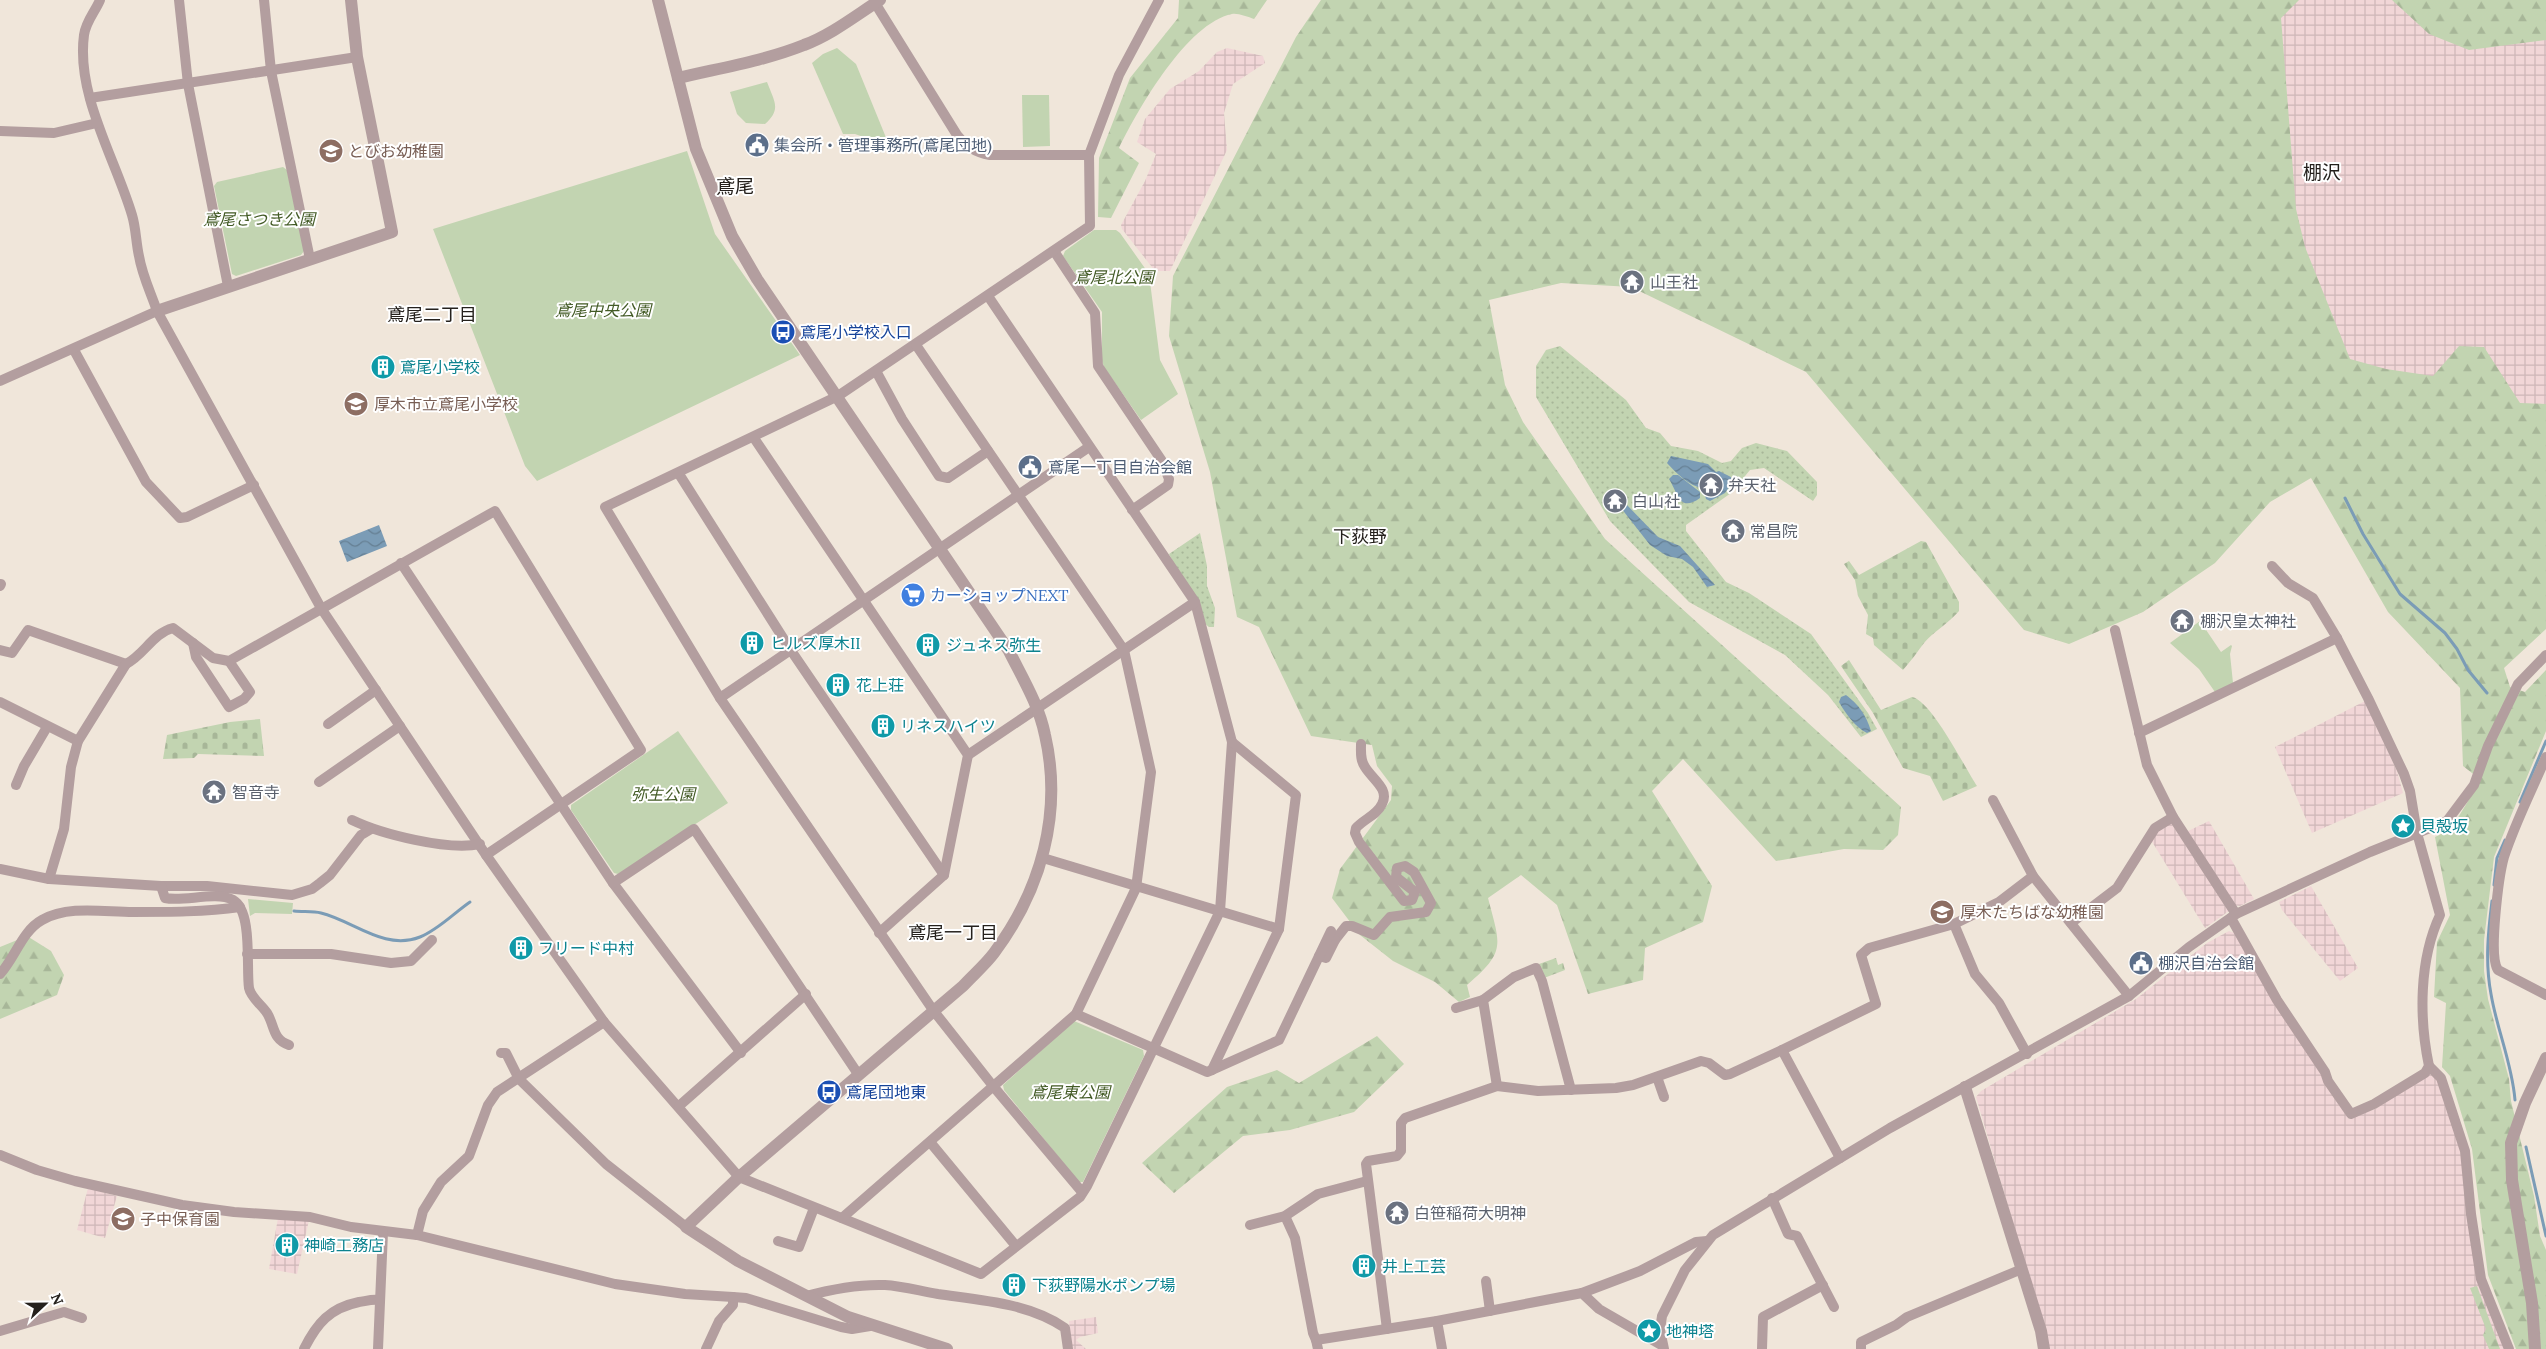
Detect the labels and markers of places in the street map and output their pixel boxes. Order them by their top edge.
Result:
public building icon: 集会所・管理事務所(鳶尾団地) [744,132,770,158]
place label: 集会所・管理事務所(鳶尾団地) [774,135,992,156]
school or university icon: とびお幼稚園 [318,138,344,164]
place label: とびお幼稚園 [348,141,444,161]
temple icon: 山王社 [1619,269,1645,295]
place label: 山王社 [1650,272,1698,292]
bus stop icon: 鳶尾小学校入口 [770,319,796,345]
place label: 鳶尾小学校入口 [800,322,912,342]
building icon: 鳶尾小学校 [370,354,396,380]
place label: 鳶尾小学校 [400,357,480,377]
school or university icon: 厚木市立鳶尾小学校 [343,391,369,417]
place label: 厚木市立鳶尾小学校 [374,394,518,414]
public building icon: 鳶尾一丁目自治会館 [1017,454,1043,480]
place label: 鳶尾一丁目自治会館 [1048,457,1192,477]
temple icon: 弁天社 [1698,472,1724,498]
place label: 弁天社 [1728,475,1776,495]
temple icon: 白山社 [1602,488,1628,514]
place label: 白山社 [1632,491,1680,511]
temple icon: 常昌院 [1720,518,1746,544]
place label: 常昌院 [1750,521,1798,541]
supermarket icon: カーショップNEXT [900,582,926,608]
place label: カーショップNEXT [930,585,1068,605]
temple icon: 棚沢皇太神社 [2169,608,2195,634]
place label: 棚沢皇太神社 [2200,611,2296,631]
building icon: ヒルズ厚木II [739,630,765,656]
building icon: ジュネス弥生 [915,632,941,658]
place label: ヒルズ厚木II [770,633,861,653]
place label: ジュネス弥生 [946,635,1041,655]
building icon: 花上荘 [825,672,851,698]
place label: 花上荘 [856,675,904,695]
building icon: リネスハイツ [870,713,896,739]
place label: リネスハイツ [900,716,996,736]
temple icon: 智音寺 [201,779,227,805]
place label: 智音寺 [232,782,280,802]
place icon: 貝殻坂 [2390,813,2416,839]
place label: 貝殻坂 [2420,816,2468,836]
school or university icon: 厚木たちばな幼稚園 [1929,899,1955,925]
place label: 厚木たちばな幼稚園 [1960,902,2104,922]
building icon: フリード中村 [508,935,534,961]
place label: フリード中村 [538,938,634,958]
public building icon: 棚沢自治会館 [2128,950,2154,976]
place label: 棚沢自治会館 [2158,953,2254,973]
bus stop icon: 鳶尾団地東 [816,1079,842,1105]
place label: 鳶尾団地東 [846,1082,926,1102]
temple icon: 白笹稲荷大明神 [1384,1200,1410,1226]
place label: 白笹稲荷大明神 [1414,1203,1526,1223]
school or university icon: 子中保育園 [110,1206,136,1232]
place label: 子中保育園 [140,1209,220,1229]
building icon: 神崎工務店 [274,1232,300,1258]
place label: 神崎工務店 [304,1235,384,1255]
building icon: 井上工芸 [1351,1253,1377,1279]
place label: 井上工芸 [1382,1256,1446,1276]
building icon: 下荻野陽水ポンプ場 [1001,1272,1027,1298]
place label: 下荻野陽水ポンプ場 [1032,1275,1176,1295]
place icon: 地神塔 [1636,1318,1662,1344]
place label: 地神塔 [1666,1321,1714,1341]

